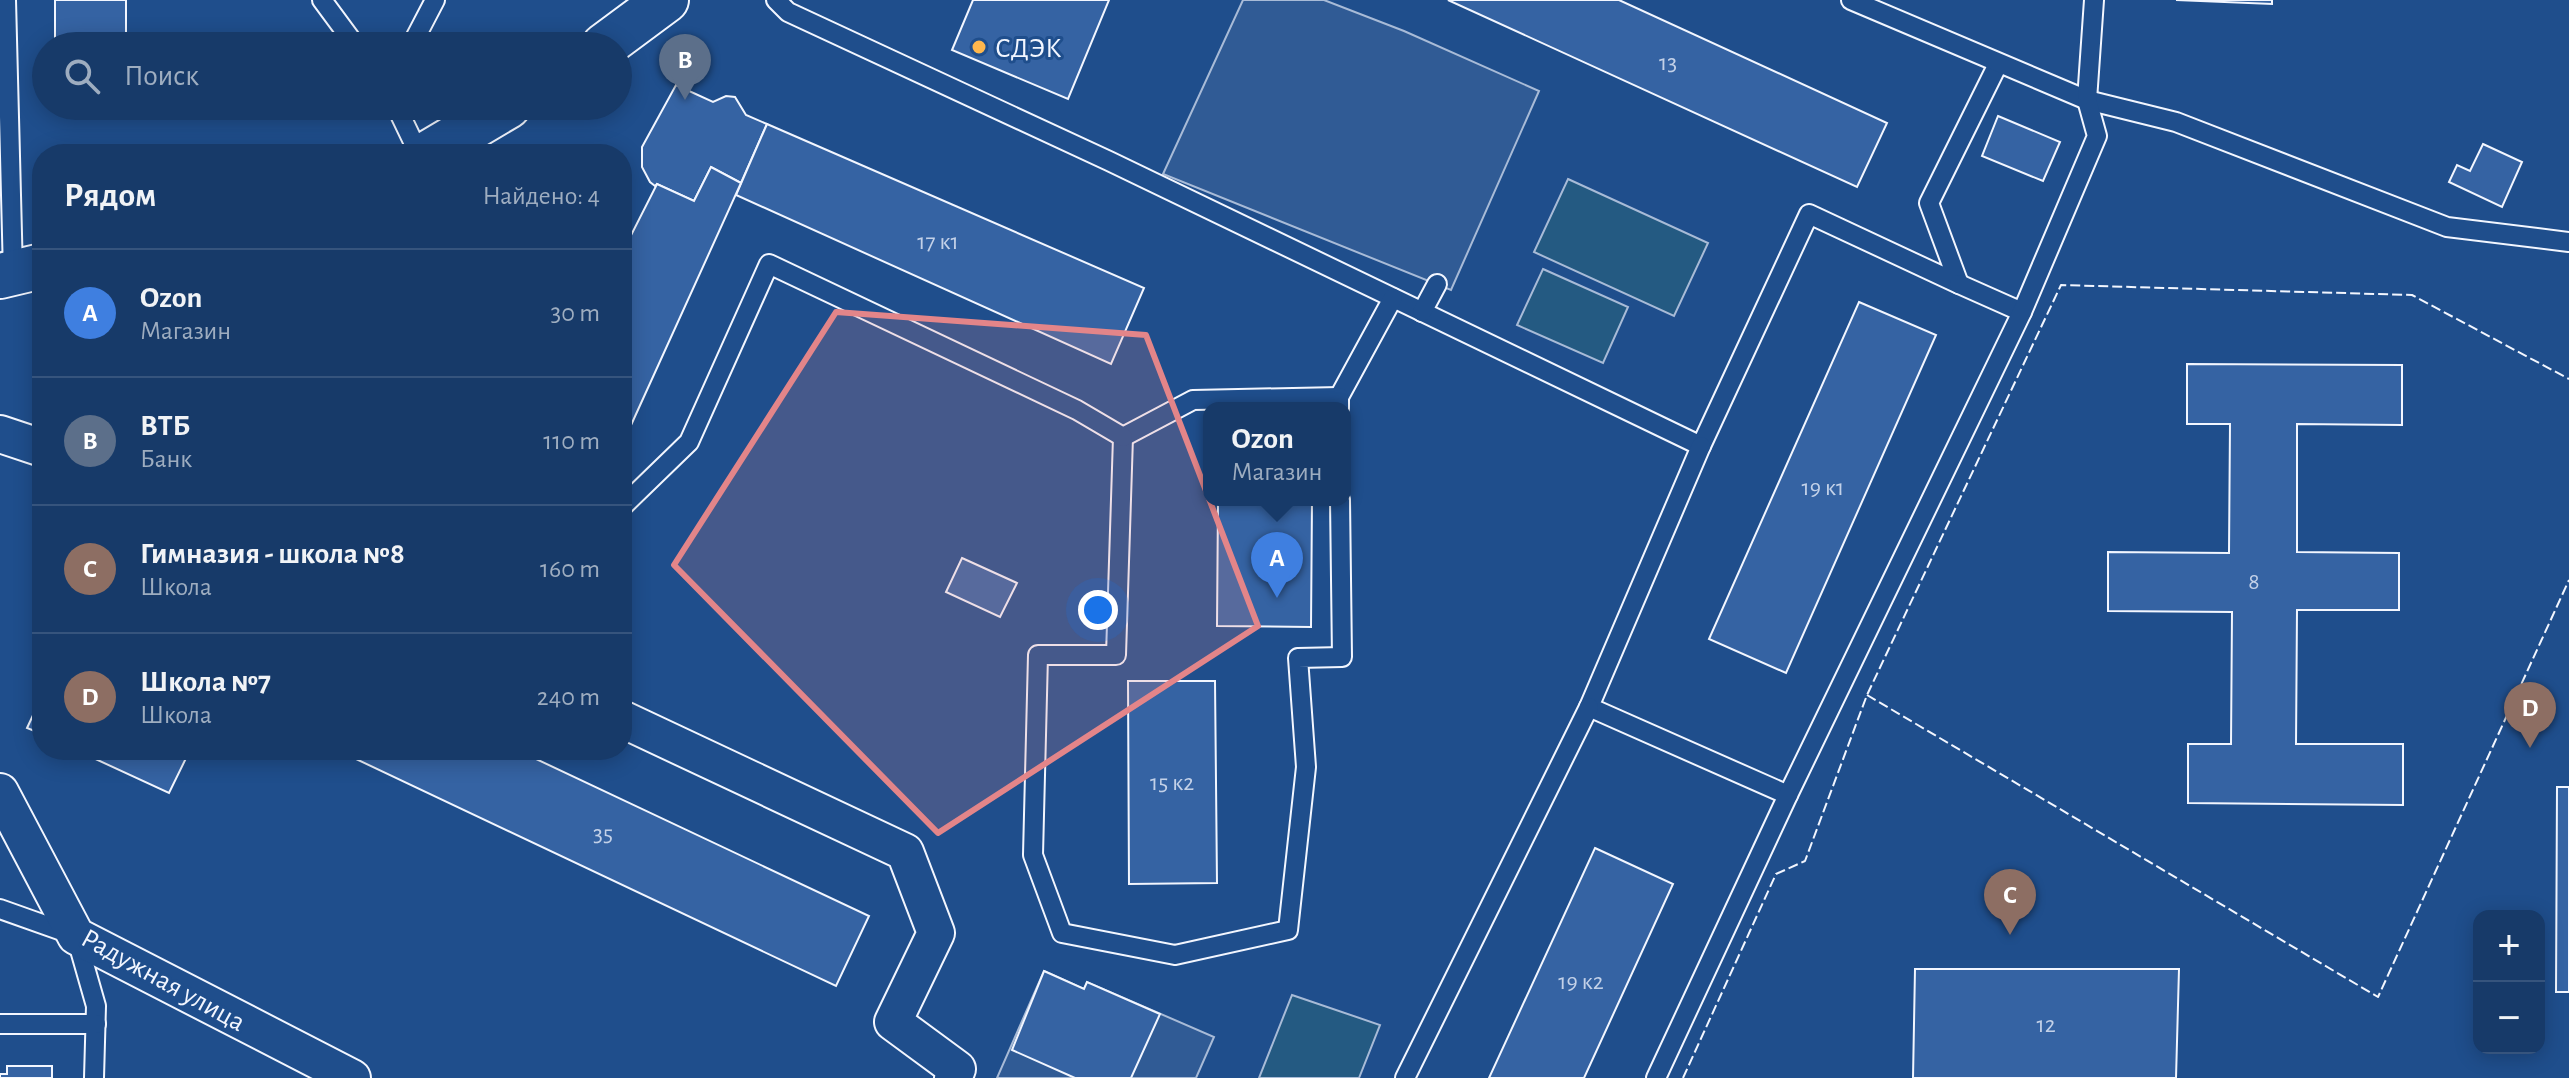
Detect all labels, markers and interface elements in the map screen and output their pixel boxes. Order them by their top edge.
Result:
search box [32,32,632,120]
pin: B [659,34,711,100]
place label: СДЭК [995,35,1062,63]
marker: СДЭК [970,38,988,56]
house number: 13 [1659,51,1677,75]
icon: search [60,54,104,98]
text: Поиск [124,61,199,91]
text: Рядом [64,179,156,213]
text: Найдено: 4 [482,183,600,209]
house number: 17 к1 [917,230,959,254]
text: Ozon [140,283,202,313]
text: A [82,300,98,326]
text: 30 m [550,300,600,326]
text: Магазин [140,318,231,344]
popup [1203,402,1351,506]
text: ВТБ [140,411,190,441]
text: Ozon [1231,424,1294,454]
text: B [82,428,98,454]
text: 110 m [543,428,600,454]
text: Банк [140,446,192,472]
text: Магазин [1231,459,1323,485]
house number: 19 к1 [1802,476,1844,500]
pin: A [1251,532,1303,598]
text: Гимназия - школа №8 [140,539,405,569]
text: C [83,556,97,582]
text: 160 m [540,556,600,582]
house number: 8 [2248,570,2260,594]
text: Школа [140,574,212,600]
your location [1078,590,1118,630]
text: Школа №7 [140,667,271,697]
pin: D [2504,682,2556,748]
text: D [81,684,99,710]
text: 240 m [537,684,600,710]
text: Школа [140,702,212,728]
house number: 15 к2 [1150,771,1194,795]
house number: 35 [593,822,613,846]
pin: C [1984,869,2036,935]
map controls [2473,910,2545,1054]
button: + [2473,910,2545,982]
street label: Радужная улица [76,924,250,1037]
house number: 19 к2 [1558,970,1604,994]
button: − [2473,982,2545,1054]
house number: 12 [2036,1013,2056,1037]

